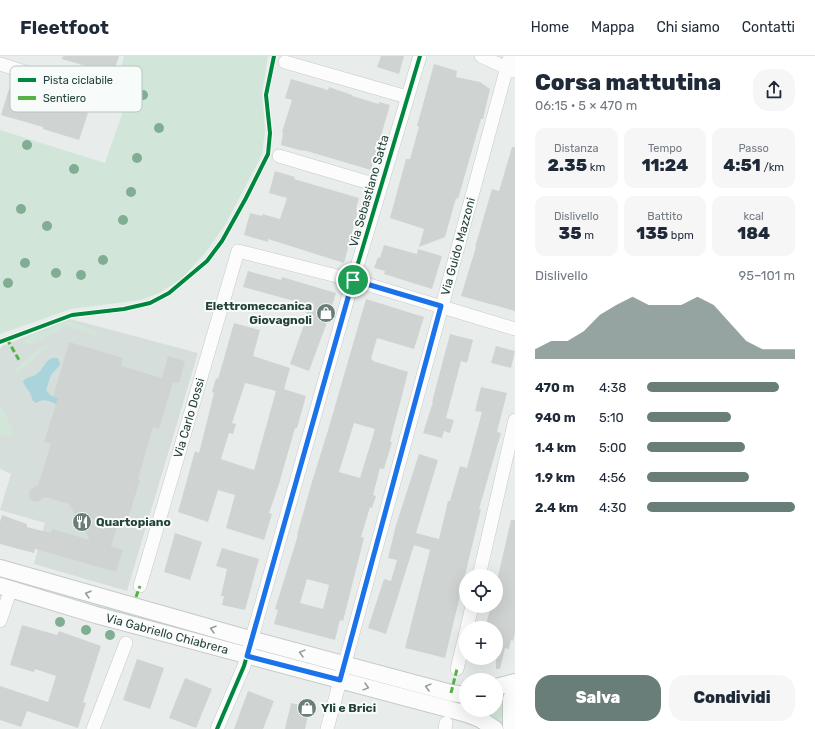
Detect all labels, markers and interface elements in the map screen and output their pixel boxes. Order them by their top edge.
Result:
text: Fleetfoot [20,16,109,39]
text: Home [531,19,569,36]
text: Mappa [591,19,634,36]
text: Chi siamo [656,19,720,36]
text: Contatti [742,19,795,36]
legend [10,66,142,112]
text: Corsa mattutina [535,69,721,96]
button: share [753,69,795,111]
text: Pista ciclabile [43,74,113,87]
text: Sentiero [43,92,86,105]
text: 06:15 · 5 × 470 m [535,98,637,113]
street label: Via Sebastiano Satta [346,133,392,249]
text: Distanza [554,142,599,155]
text: Tempo [648,142,682,155]
text: Passo [738,142,769,155]
text: 2.35 [547,155,587,175]
text: 11:24 [642,155,688,175]
text: 4:51 [723,155,761,175]
text: km [587,161,605,174]
text: /km [761,161,784,174]
street label: Via Guido Mazzoni [438,196,478,297]
text: Dislivello [554,210,599,223]
text: Battito [647,210,683,223]
text: kcal [744,210,764,223]
text: 35 [559,223,582,243]
text: 135 [636,223,668,243]
text: 184 [737,223,770,243]
text: m [582,229,594,242]
text: bpm [668,229,694,242]
pin [336,263,370,297]
text: Dislivello [535,268,588,283]
text: 95–101 m [738,268,795,283]
icon: arrive [342,269,364,291]
place label: Elettromeccanica Giovagnoli [205,299,312,327]
shop icon: Elettromeccanica Giovagnoli [315,302,337,324]
street label: Via Carlo Dossi [171,376,207,460]
text: 470 m [535,380,575,395]
text: 4:38 [599,380,626,395]
text: 940 m [535,410,576,425]
text: 5:10 [599,410,624,425]
text: 1.4 km [535,440,576,455]
text: 5:00 [599,440,627,455]
text: 1.9 km [535,470,575,485]
text: 4:56 [599,470,626,485]
text: 2.4 km [535,500,578,515]
text: 4:30 [599,500,626,515]
restaurant icon: Quartopiano [71,511,93,533]
place label: Quartopiano [96,515,171,529]
map controls [459,569,503,717]
button: locate [459,569,503,613]
one-way arrow [85,590,92,599]
street label: Via Gabriello Chiabrera [104,611,230,657]
button: + [459,621,503,665]
one-way arrow [210,625,217,634]
one-way arrow [299,649,306,658]
button: − [459,673,503,717]
button: Salva [535,675,661,721]
button: Condividi [669,675,795,721]
one-way arrow [362,682,369,691]
one-way arrow [425,683,431,691]
shop icon: Yli e Brici [296,697,318,719]
place label: Yli e Brici [321,701,376,715]

